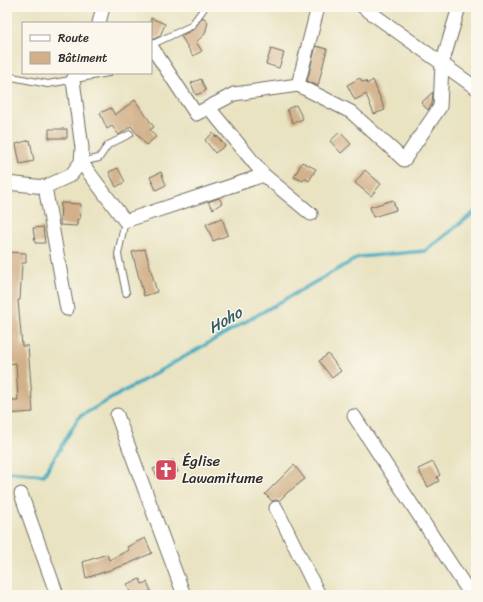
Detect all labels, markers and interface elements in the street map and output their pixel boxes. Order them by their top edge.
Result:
legend [22,22,152,74]
text: Route [58,27,89,49]
text: Bâtiment [58,47,107,69]
water label: Hoho [202,298,249,342]
place label: Église Lawamitume [182,448,264,491]
church icon: Église Lawamitume [153,457,179,483]

